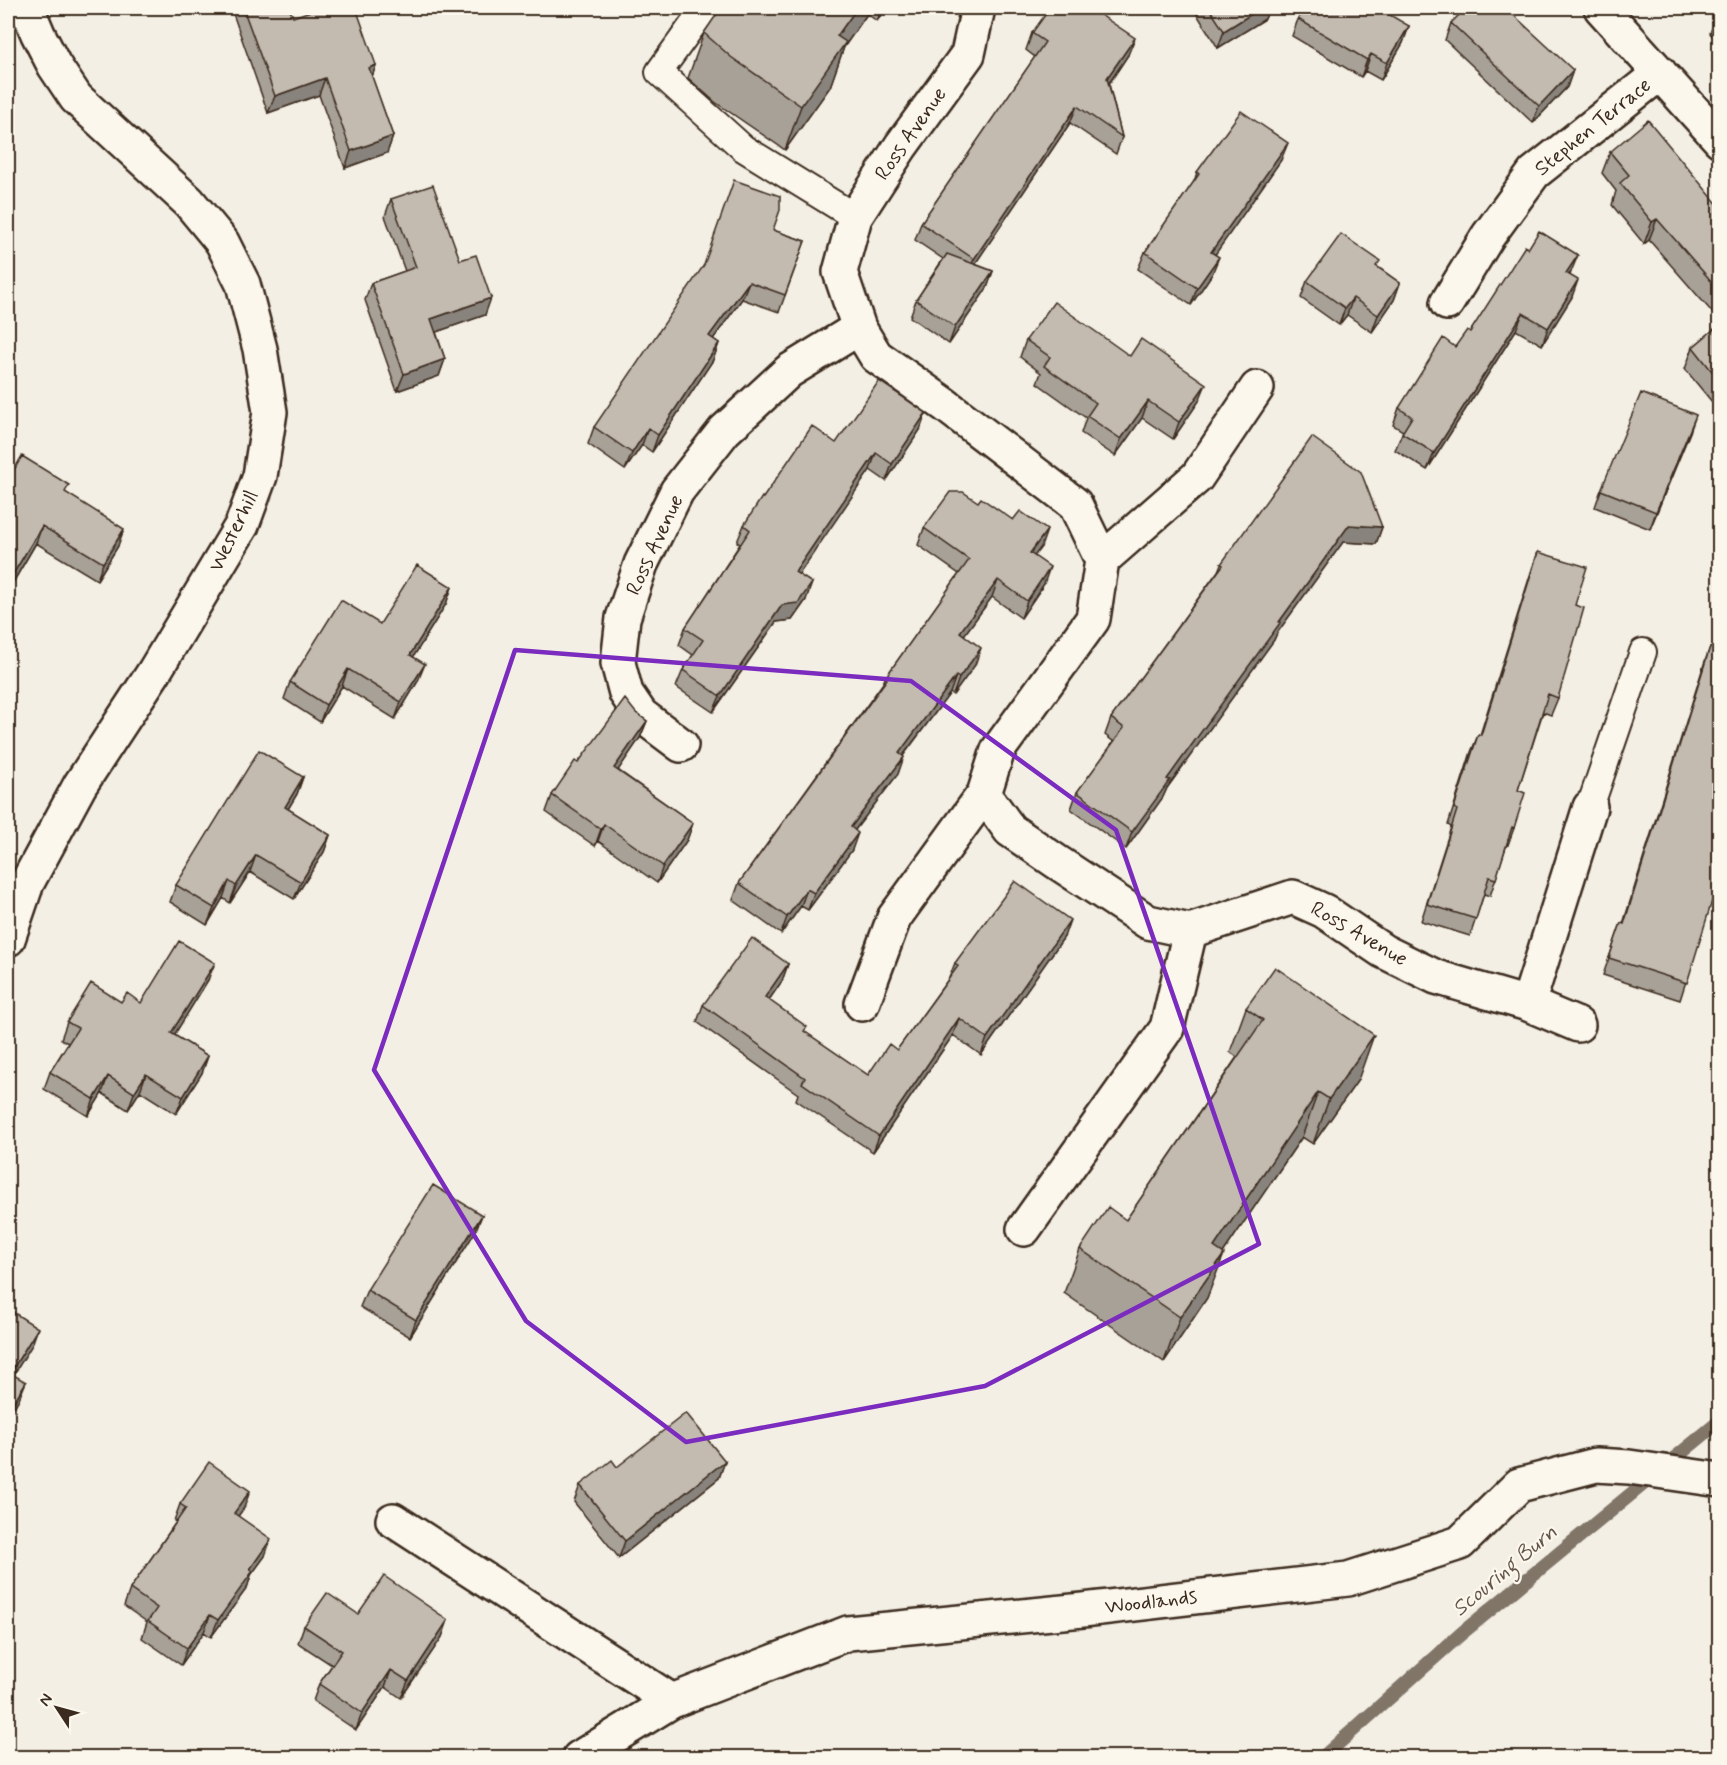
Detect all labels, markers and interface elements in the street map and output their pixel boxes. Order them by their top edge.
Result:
street label: Stephen Terrace [1529,71,1657,183]
street label: Ross Avenue [869,82,953,186]
street label: Westerhill [202,486,266,576]
street label: Ross Avenue [620,490,690,600]
street label: Ross Avenue [1305,895,1413,973]
water label: Scouring Burn [1447,1519,1565,1625]
street label: Woodlands [1103,1582,1199,1622]
north arrow [27,1678,87,1738]
text: N [34,1690,58,1711]

